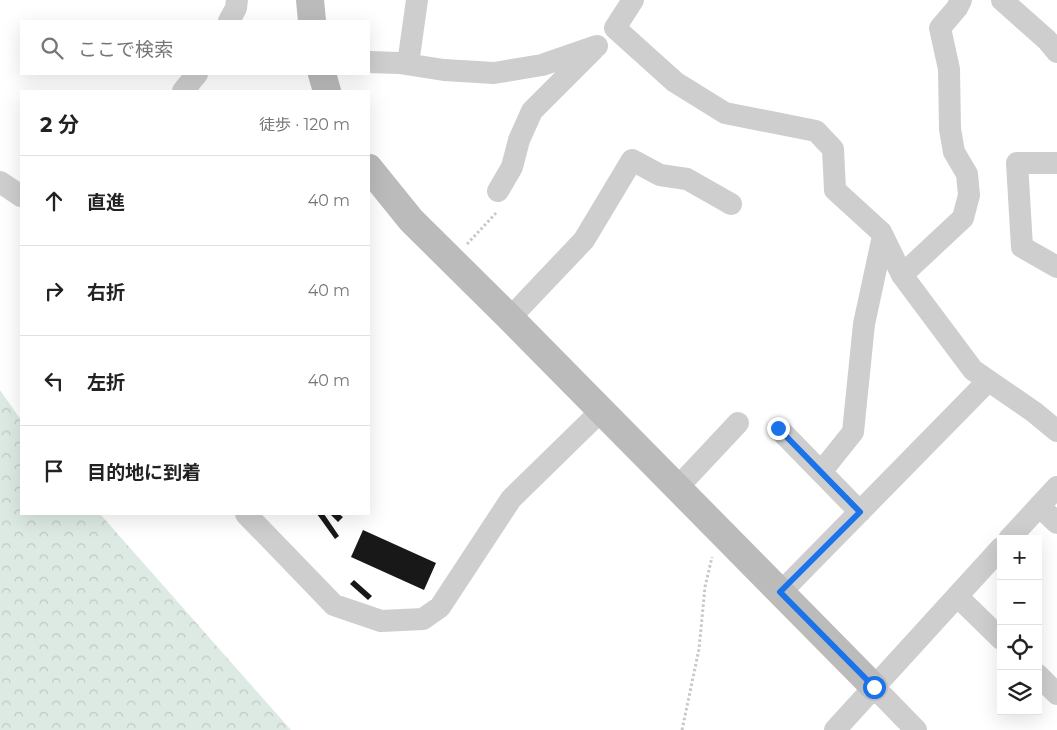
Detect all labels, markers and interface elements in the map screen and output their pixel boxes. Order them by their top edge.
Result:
search box [20,20,370,75]
icon: search [38,34,66,62]
text: ここで検索 [78,38,173,61]
text: 2 分 [40,112,79,137]
text: 徒歩 · 120 m [259,115,350,134]
icon: ahead [40,187,68,215]
text: 直進 [87,191,125,214]
text: 40 m [308,191,350,210]
icon: right [40,277,68,305]
text: 右折 [87,281,125,304]
text: 40 m [308,281,350,300]
icon: left [40,367,68,395]
text: 左折 [87,371,125,394]
text: 40 m [308,371,350,390]
route end [767,417,790,440]
icon: arrive [40,457,68,485]
text: 目的地に到着 [87,461,201,484]
map controls [997,535,1042,715]
button: + [997,535,1042,580]
button: − [997,580,1042,625]
button: locate [997,625,1042,670]
button: layers [997,670,1042,715]
route start [863,676,886,699]

